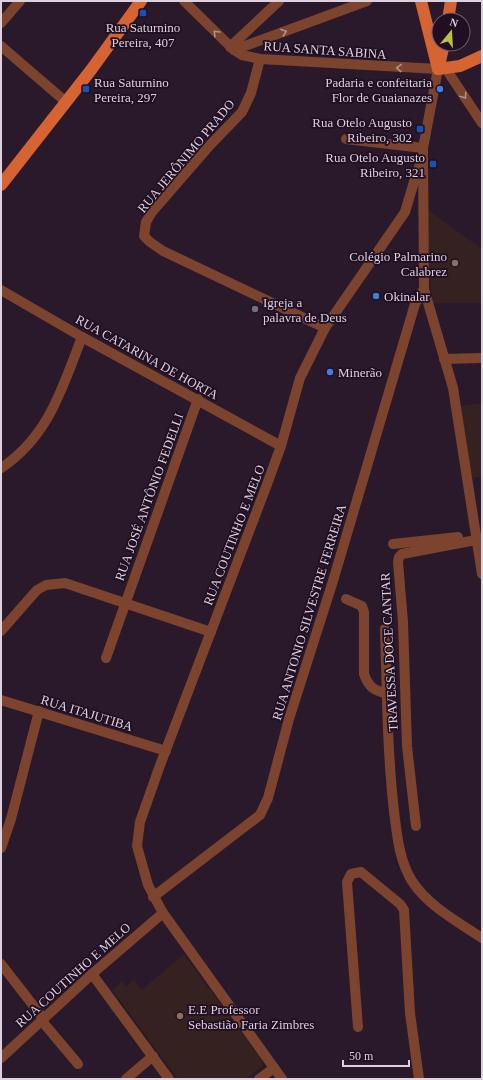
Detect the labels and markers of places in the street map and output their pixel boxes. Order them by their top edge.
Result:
marker: Rua Saturnino Pereira, 407 [138,8,148,18]
place label: Rua Saturnino Pereira, 407 [106,20,180,50]
place label: Rua Saturnino Pereira, 297 [94,75,169,105]
place label: Padaria e confeitaria Flor de Guaianazes [325,75,432,105]
marker: Rua Saturnino Pereira, 297 [81,84,91,94]
marker: Padaria e confeitaria Flor de Guaianazes [435,84,445,94]
place label: Rua Otelo Augusto Ribeiro, 302 [312,115,412,145]
marker: Rua Otelo Augusto Ribeiro, 302 [415,124,425,134]
place label: Rua Otelo Augusto Ribeiro, 321 [325,150,425,180]
marker: Rua Otelo Augusto Ribeiro, 321 [428,159,438,169]
place label: Colégio Palmarino Calabrez [349,249,447,279]
marker: Colégio Palmarino Calabrez [450,258,460,268]
place label: Okinalar [384,289,430,304]
marker: Okinalar [371,291,381,301]
place label: Igreja a palavra de Deus [263,295,347,325]
marker: Igreja a palavra de Deus [250,304,260,314]
place label: Minerão [338,365,382,380]
marker: Minerão [325,367,335,377]
place label: E.E Professor Sebastião Faria Zimbres [188,1002,314,1032]
marker: E.E Professor Sebastião Faria Zimbres [175,1011,185,1021]

